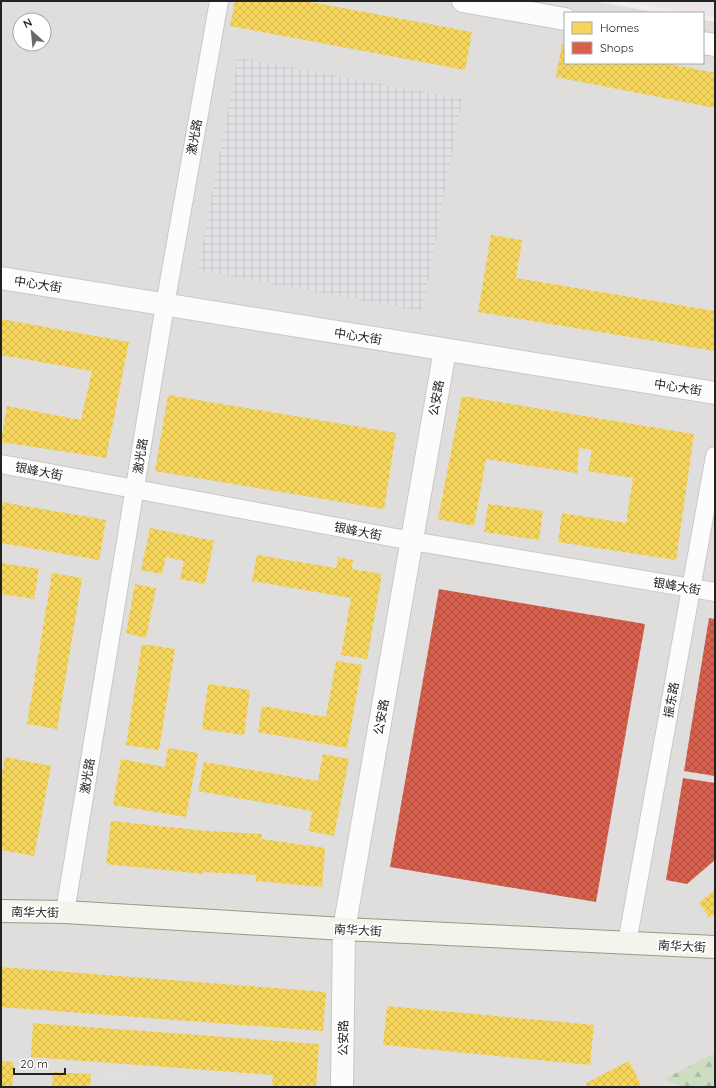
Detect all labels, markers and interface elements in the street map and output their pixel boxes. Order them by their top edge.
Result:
north arrow [12,12,52,52]
legend [564,12,704,64]
text: N [21,15,34,31]
text: Homes [600,20,640,35]
text: Shops [600,40,634,55]
street label: 激光路 [183,118,205,156]
street label: 中心大街 [13,273,63,295]
street label: 中心大街 [333,325,383,347]
street label: 中心大街 [653,376,703,398]
street label: 公安路 [425,379,447,417]
street label: 激光路 [130,437,150,475]
street label: 银峰大街 [14,459,64,483]
street label: 银峰大街 [333,519,383,543]
street label: 银峰大街 [652,574,702,598]
street label: 振东路 [660,681,682,719]
street label: 公安路 [370,698,392,736]
street label: 激光路 [77,757,97,795]
street label: 南华大街 [11,904,59,920]
street label: 南华大街 [334,921,382,939]
street label: 南华大街 [658,937,706,955]
street label: 公安路 [335,1020,351,1056]
scale bar [14,1050,65,1076]
text: 20 m [20,1056,48,1071]

